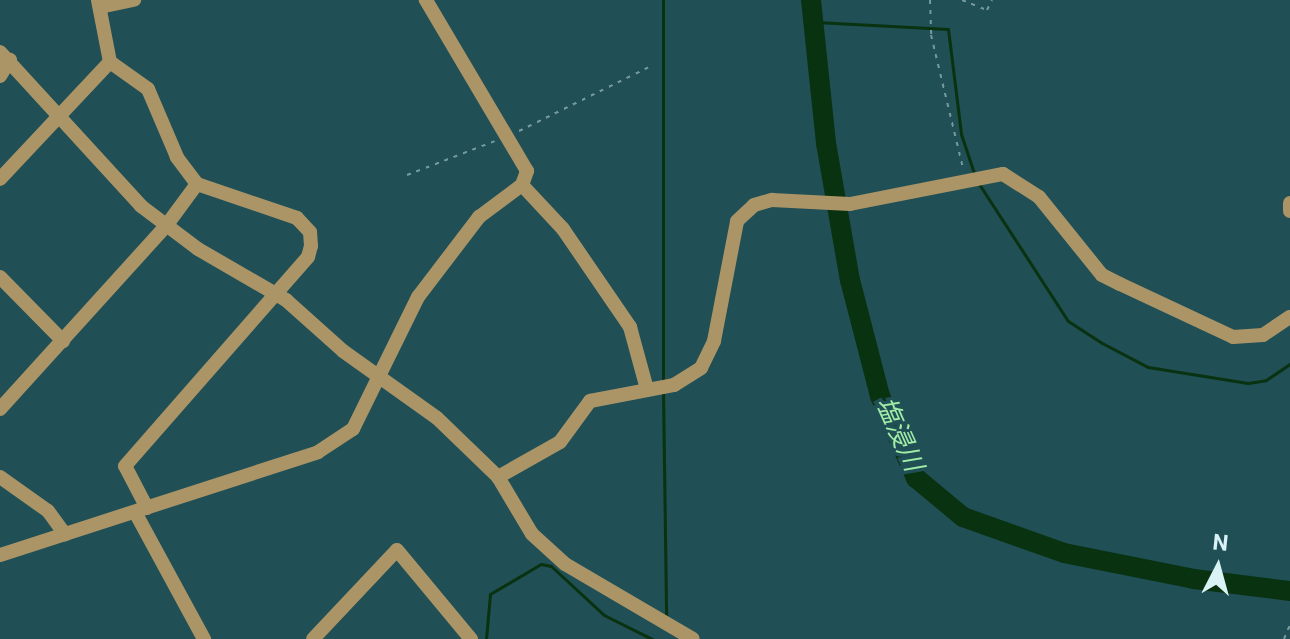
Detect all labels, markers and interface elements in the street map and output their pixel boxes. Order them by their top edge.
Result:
water label: 塩浸川 [869,392,929,476]
north arrow [1178,527,1258,607]
text: N [1212,529,1230,556]

